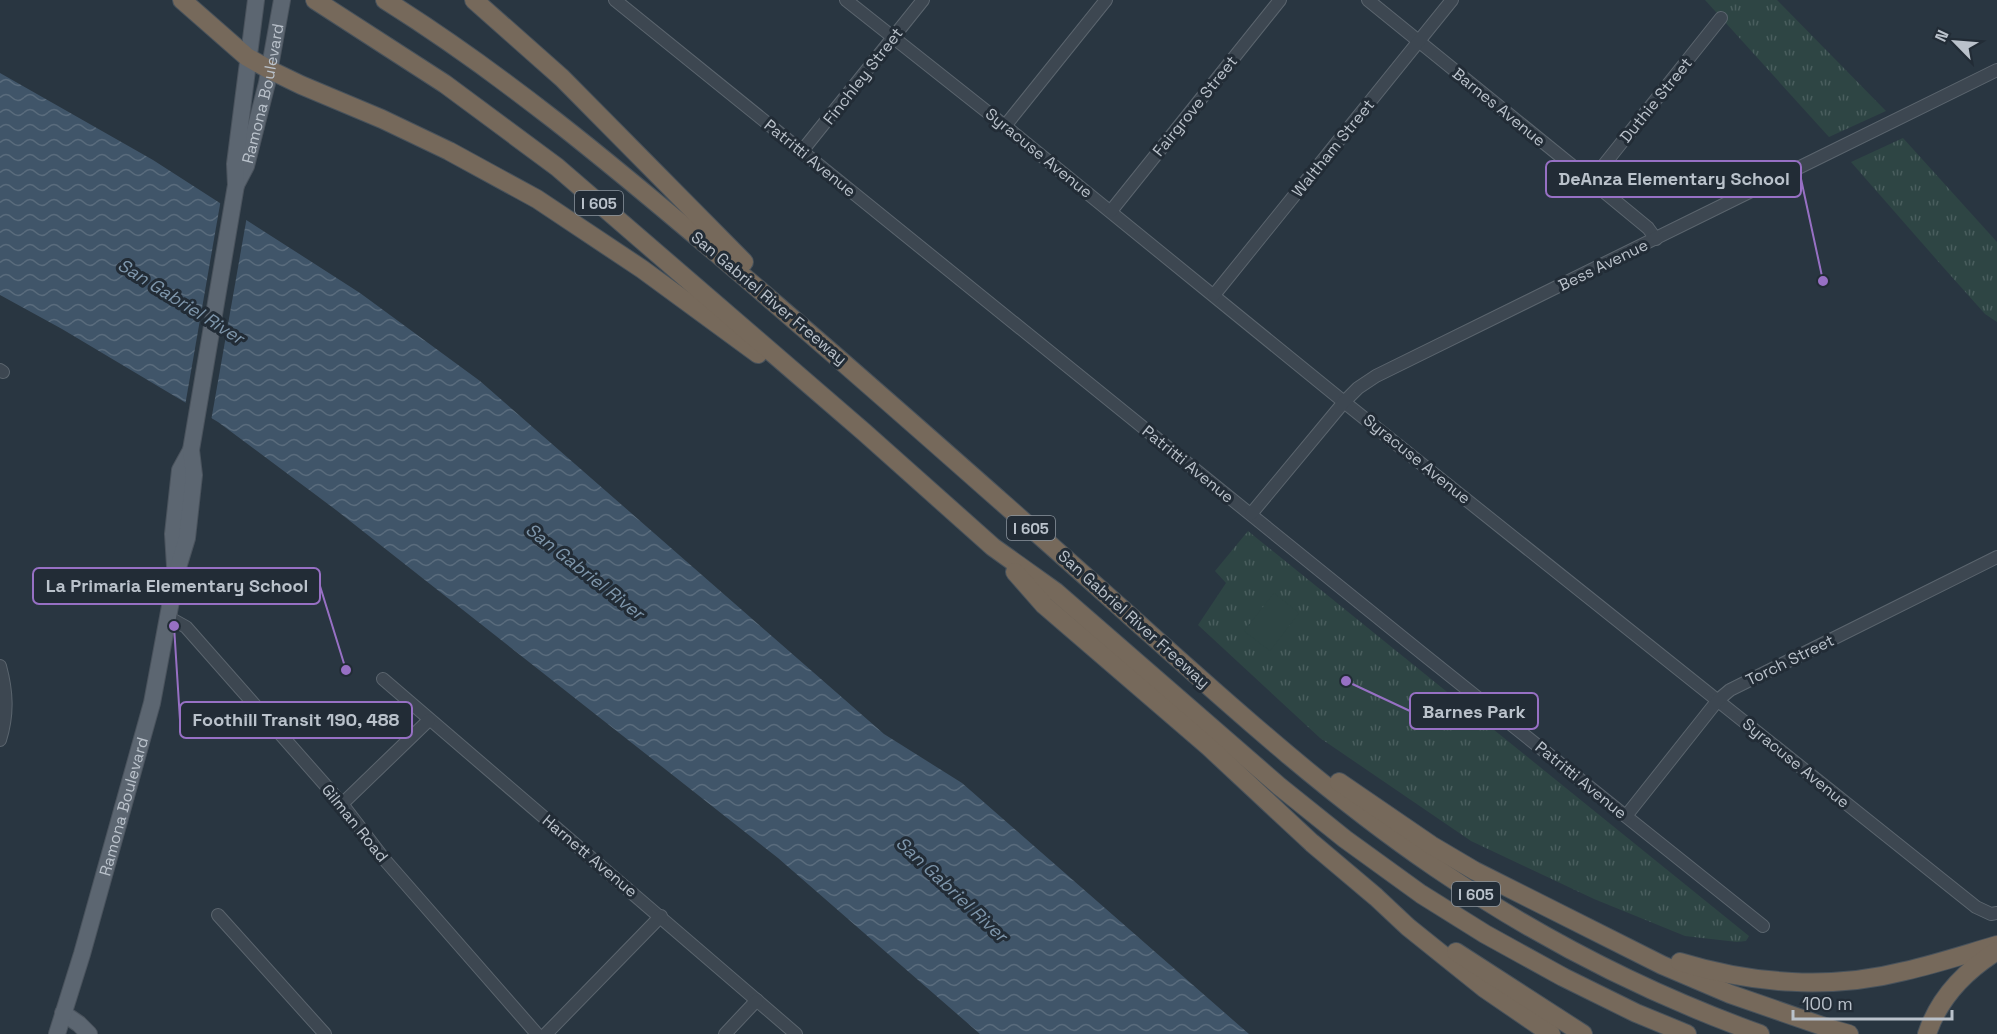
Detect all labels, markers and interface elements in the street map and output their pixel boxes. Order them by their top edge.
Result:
north arrow [1925,12,1985,72]
street label: Ramona Boulevard [237,22,288,166]
street label: Finchley Street [818,23,908,129]
text: N [1930,27,1954,45]
street label: Fairgrove Street [1148,51,1242,161]
street label: Duthie Street [1615,53,1697,147]
street label: Barnes Avenue [1448,63,1550,151]
street label: Waltham Street [1287,95,1379,201]
street label: Syracuse Avenue [981,103,1097,203]
street label: Patritti Avenue [760,115,860,201]
callout: DeAnza Elementary School [1546,161,1801,197]
text: DeAnza Elementary School [1558,167,1790,190]
road number: I 605 [575,191,623,215]
street label: San Gabriel River Freeway [687,227,851,369]
street label: Bess Avenue [1555,234,1651,296]
water label: San Gabriel River [114,253,250,350]
street label: Syracuse Avenue [1359,409,1475,509]
street label: Patritti Avenue [1138,421,1238,507]
road number: I 605 [1007,516,1055,540]
water label: San Gabriel River [521,518,651,626]
street label: San Gabriel River Freeway [1054,545,1214,693]
callout: La Primaria Elementary School [33,568,320,604]
text: La Primaria Elementary School [46,574,308,597]
street label: Torch Street [1742,630,1838,690]
callout: Barnes Park [1410,693,1538,729]
text: Barnes Park [1422,700,1526,723]
callout: Foothill Transit 190, 488 [180,702,412,738]
text: Foothill Transit 190, 488 [193,708,400,731]
street label: Syracuse Avenue [1738,713,1854,813]
street label: Ramona Boulevard [94,735,152,878]
street label: Patritti Avenue [1531,737,1631,823]
street label: Gilman Road [317,780,393,866]
street label: Harnett Avenue [538,810,642,902]
water label: San Gabriel River [891,831,1014,948]
road number: I 605 [1452,882,1500,906]
scale bar [1793,983,1952,1021]
text: 100 m [1802,992,1853,1015]

